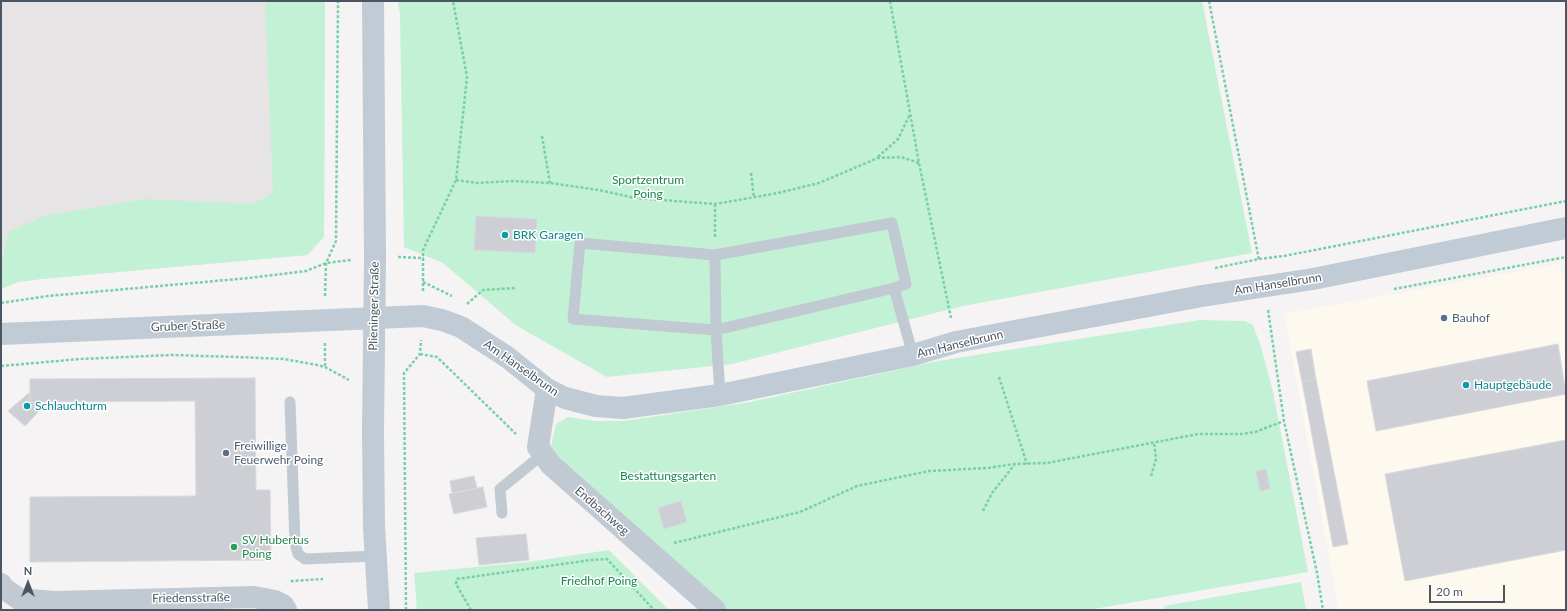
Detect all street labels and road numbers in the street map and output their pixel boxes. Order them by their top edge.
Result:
street label: Plieninger Straße [366,261,382,351]
street label: Am Hanselbrunn [1233,270,1323,298]
street label: Gruber Straße [151,318,225,334]
street label: Am Hanselbrunn [915,327,1005,361]
street label: Am Hanselbrunn [481,337,561,399]
street label: Endbachweg [572,484,632,538]
street label: Friedensstraße [152,590,230,606]

